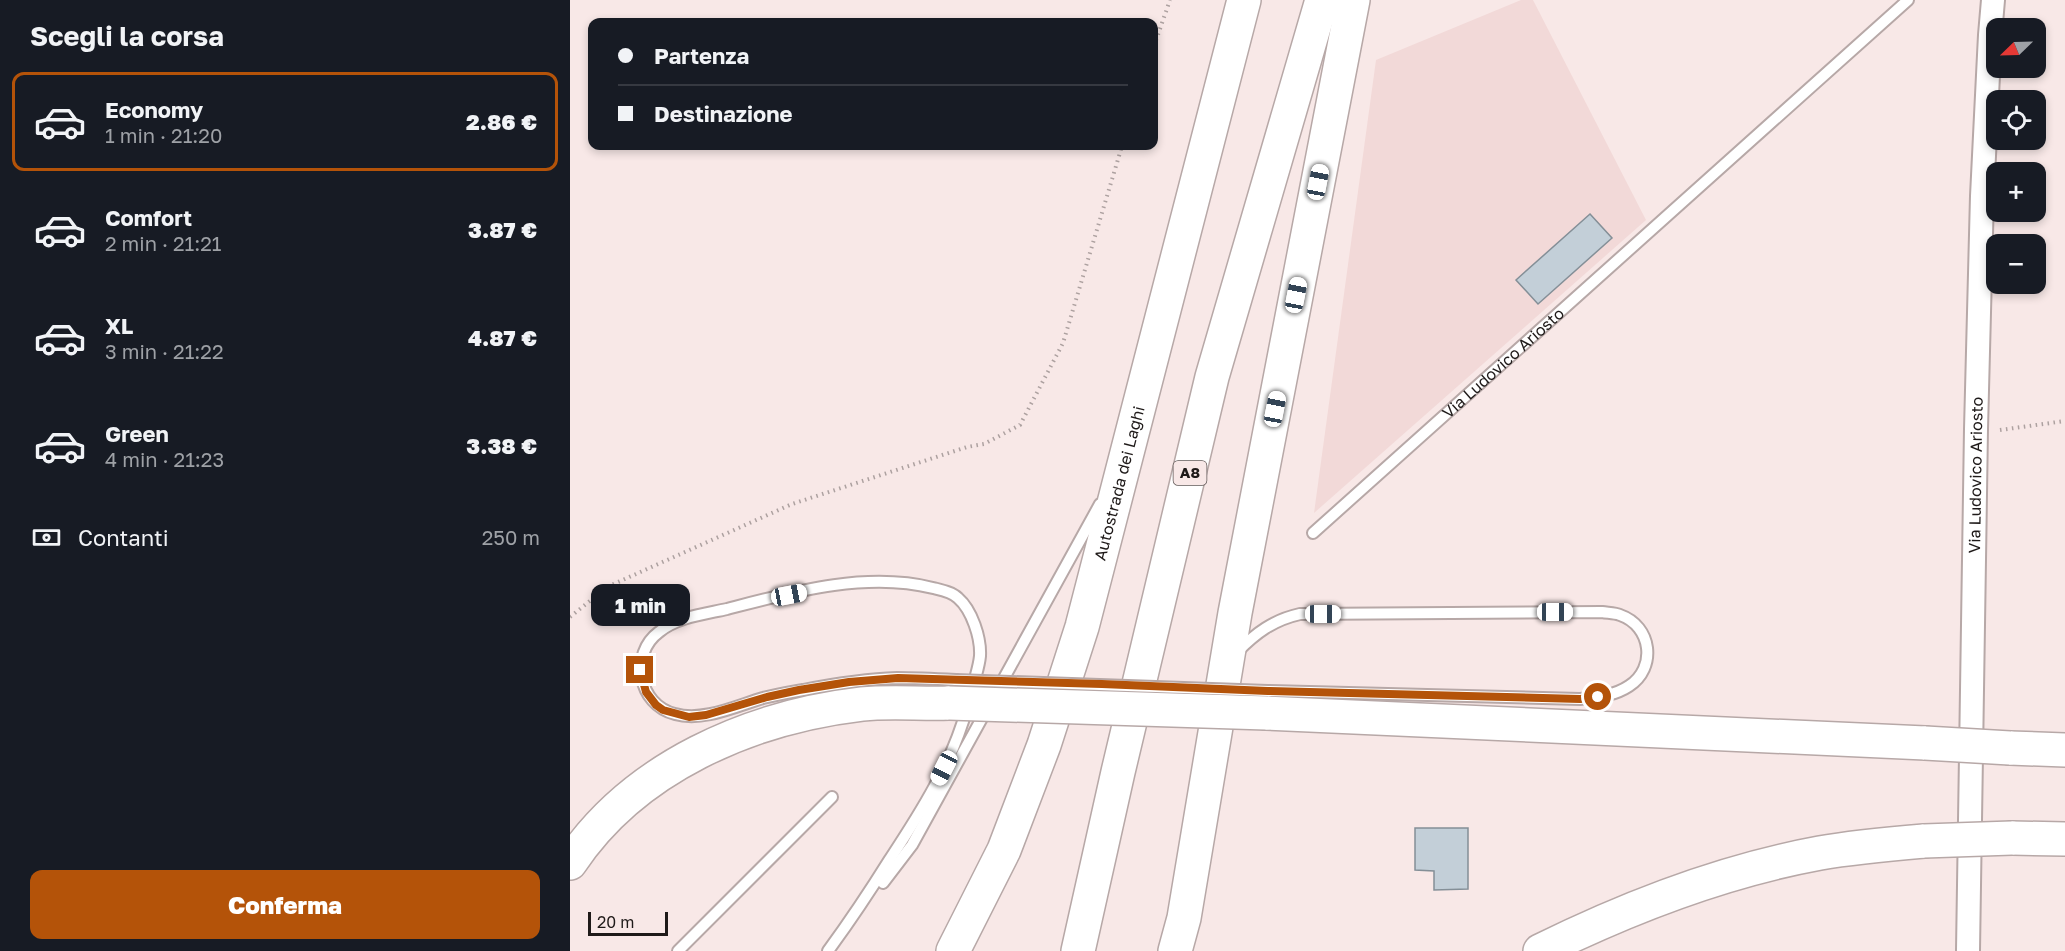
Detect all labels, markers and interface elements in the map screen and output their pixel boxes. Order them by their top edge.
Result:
north arrow [1986,18,2046,78]
map controls [1986,18,2046,294]
text: Scegli la corsa [30,20,224,52]
text: Partenza [654,42,749,69]
button: locate [1986,90,2046,150]
icon: car [33,95,87,149]
text: Economy [105,96,203,123]
text: Destinazione [654,100,793,127]
text: 2.86 € [466,108,537,135]
text: 1 min · 21:20 [105,123,222,147]
button: + [1986,162,2046,222]
car [1306,163,1330,201]
icon: car [33,203,87,257]
text: Comfort [105,204,192,231]
text: 3.87 € [468,216,537,243]
text: 2 min · 21:21 [105,231,222,255]
button: − [1986,234,2046,294]
car [1284,276,1308,314]
street label: Via Ludovico Ariosto [1438,303,1568,423]
icon: car [33,311,87,365]
text: XL [105,312,133,339]
text: 4.87 € [468,324,537,351]
text: 3 min · 21:22 [105,339,224,363]
car [1263,390,1287,428]
street label: Via Ludovico Ariosto [1964,396,1987,554]
street label: Autostrada dei Laghi [1090,404,1149,563]
icon: car [33,419,87,473]
text: Green [105,420,169,447]
text: 3.38 € [466,432,537,459]
text: 4 min · 21:23 [105,447,224,471]
road number: A8 [1174,461,1206,485]
icon: cash [30,521,63,554]
text: Contanti [78,524,169,551]
text: 250 m [482,525,540,549]
callout: 1 min [590,583,689,625]
car [770,583,808,607]
text: 1 min [615,593,666,617]
car [1537,603,1573,621]
car [1305,605,1341,623]
route end [626,656,653,683]
route start [1584,683,1611,710]
car [928,748,960,788]
button: Conferma [30,870,540,939]
scale bar [588,909,668,936]
text: 20 m [597,912,634,932]

